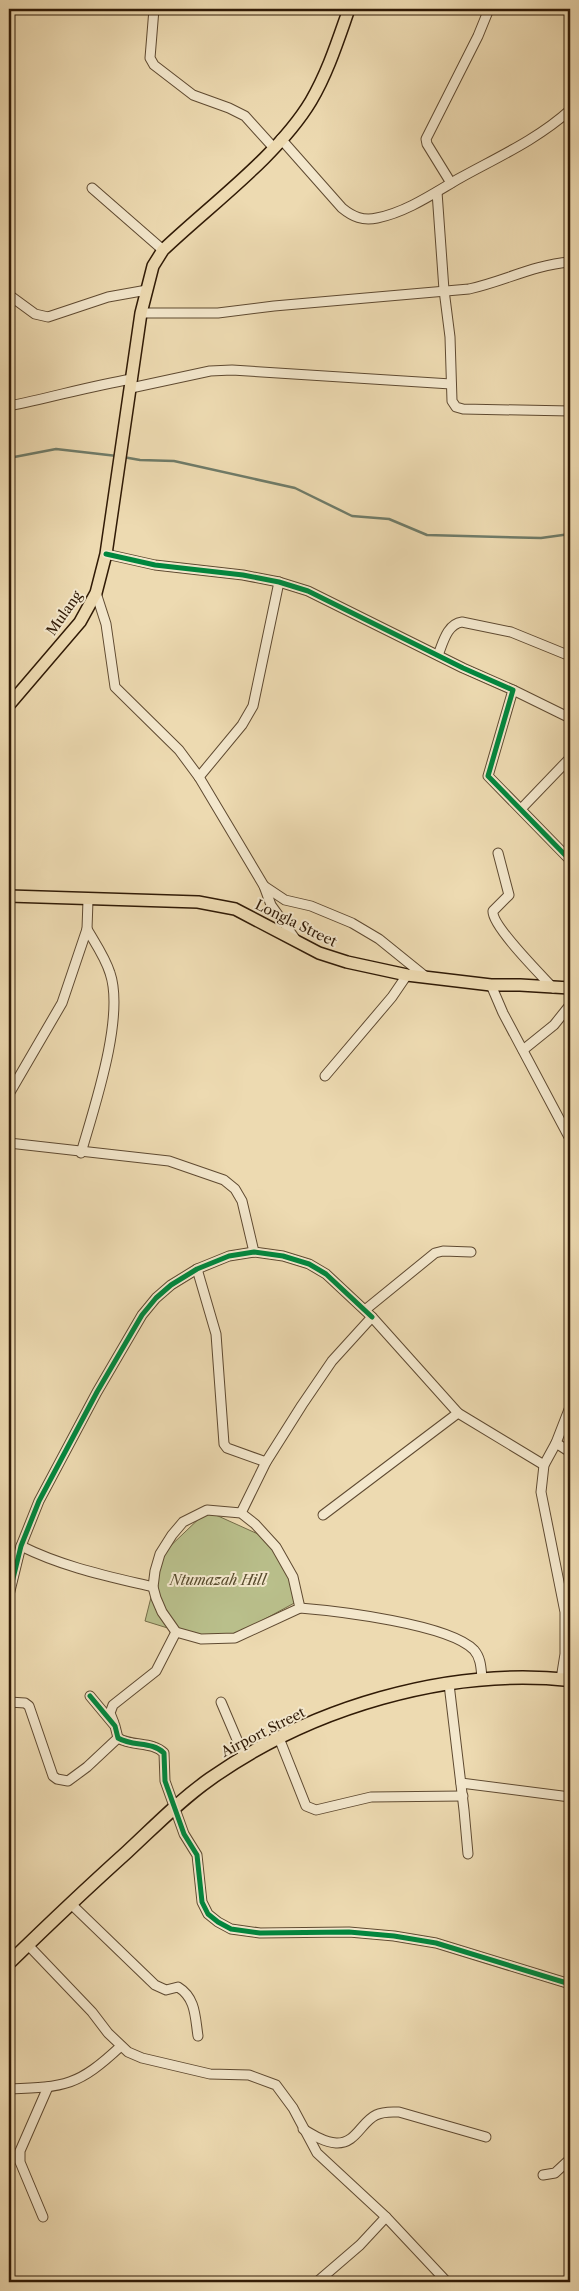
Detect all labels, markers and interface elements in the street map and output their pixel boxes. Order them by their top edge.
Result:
street label: Mulang [42,587,86,639]
street label: Longla Street [252,895,340,951]
park label: Ntumazah Hill [169,1571,268,1589]
street label: Airport Street [217,1703,308,1761]

